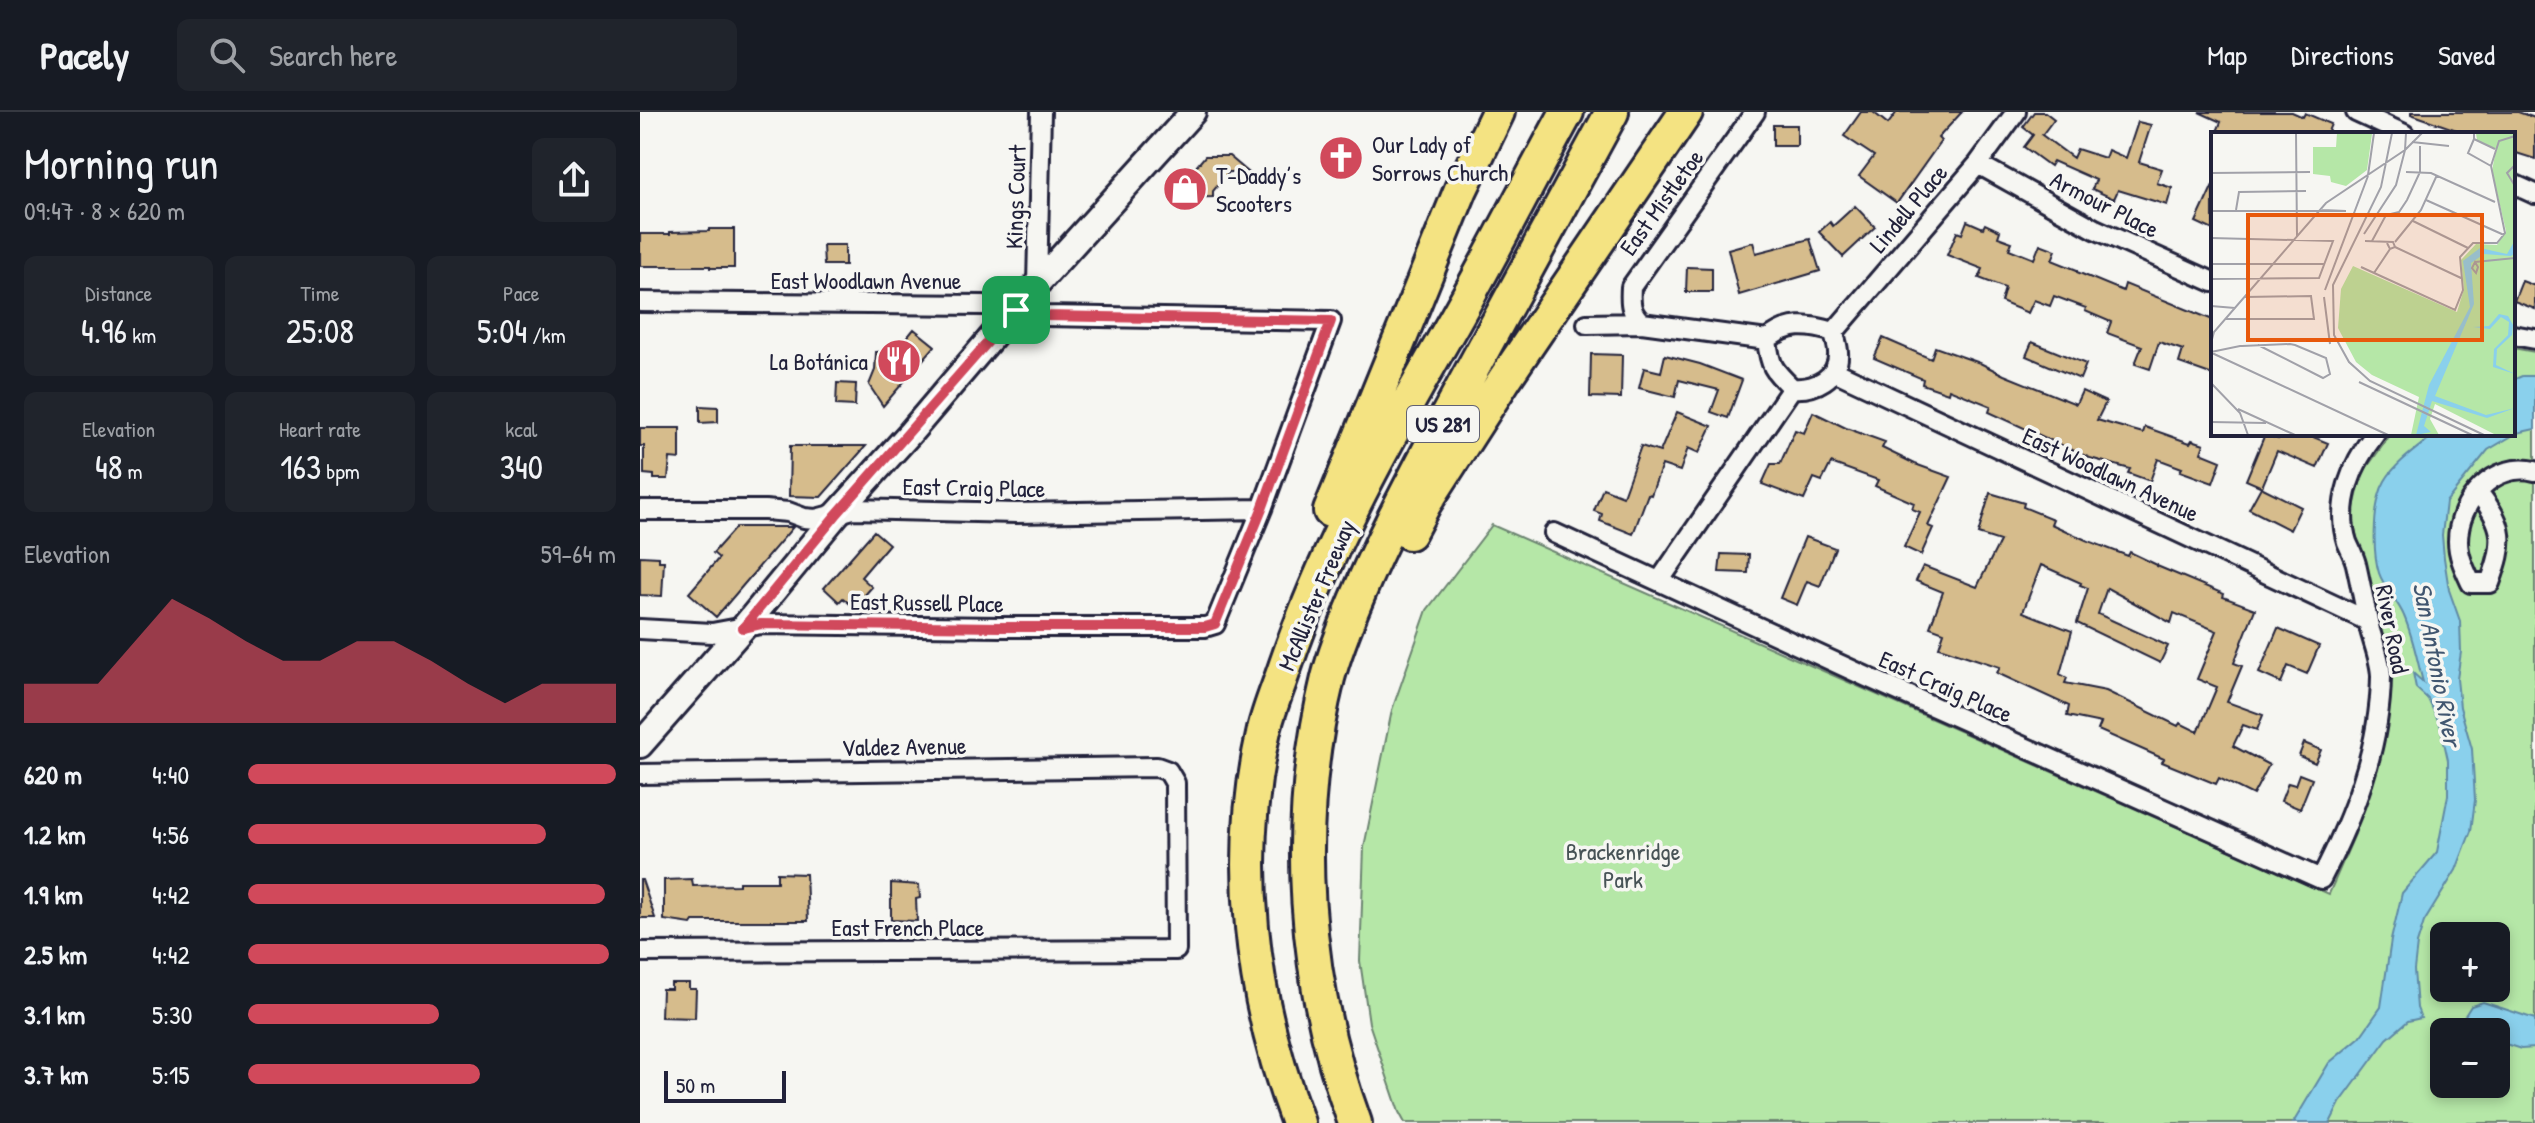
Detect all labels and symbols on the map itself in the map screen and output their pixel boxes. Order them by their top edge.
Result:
place label: Our Lady of Sorrows Church [1372,128,1508,188]
inset map [2211,132,2515,436]
church icon: Our Lady of Sorrows Church [1317,134,1365,182]
street label: East Mistletoe [1612,142,1711,261]
street label: Kings Court [997,144,1033,250]
street label: Lindell Place [1862,157,1955,259]
place label: T-Daddy’s Scooters [1216,159,1301,219]
street label: Armour Place [2045,163,2165,245]
shop icon: T-Daddy’s Scooters [1161,165,1209,213]
street label: East Woodlawn Avenue [771,264,962,296]
pin [982,276,1050,344]
restaurant icon: La Botánica [875,337,923,385]
place label: La Botánica [770,345,868,377]
road number: US 281 [1407,406,1479,442]
street label: East Woodlawn Avenue [2018,419,2205,529]
street label: East Craig Place [902,470,1046,504]
street label: McAllister Freeway [1270,515,1362,675]
water label: San Antonio River [2405,579,2472,752]
street label: River Road [2369,582,2417,676]
street label: East Russell Place [850,585,1005,619]
street label: East Craig Place [1874,642,2018,730]
street label: Valdez Avenue [841,729,967,763]
park label: Brackenridge Park [1566,835,1681,895]
street label: East French Place [832,911,985,943]
scale bar [664,1067,786,1103]

